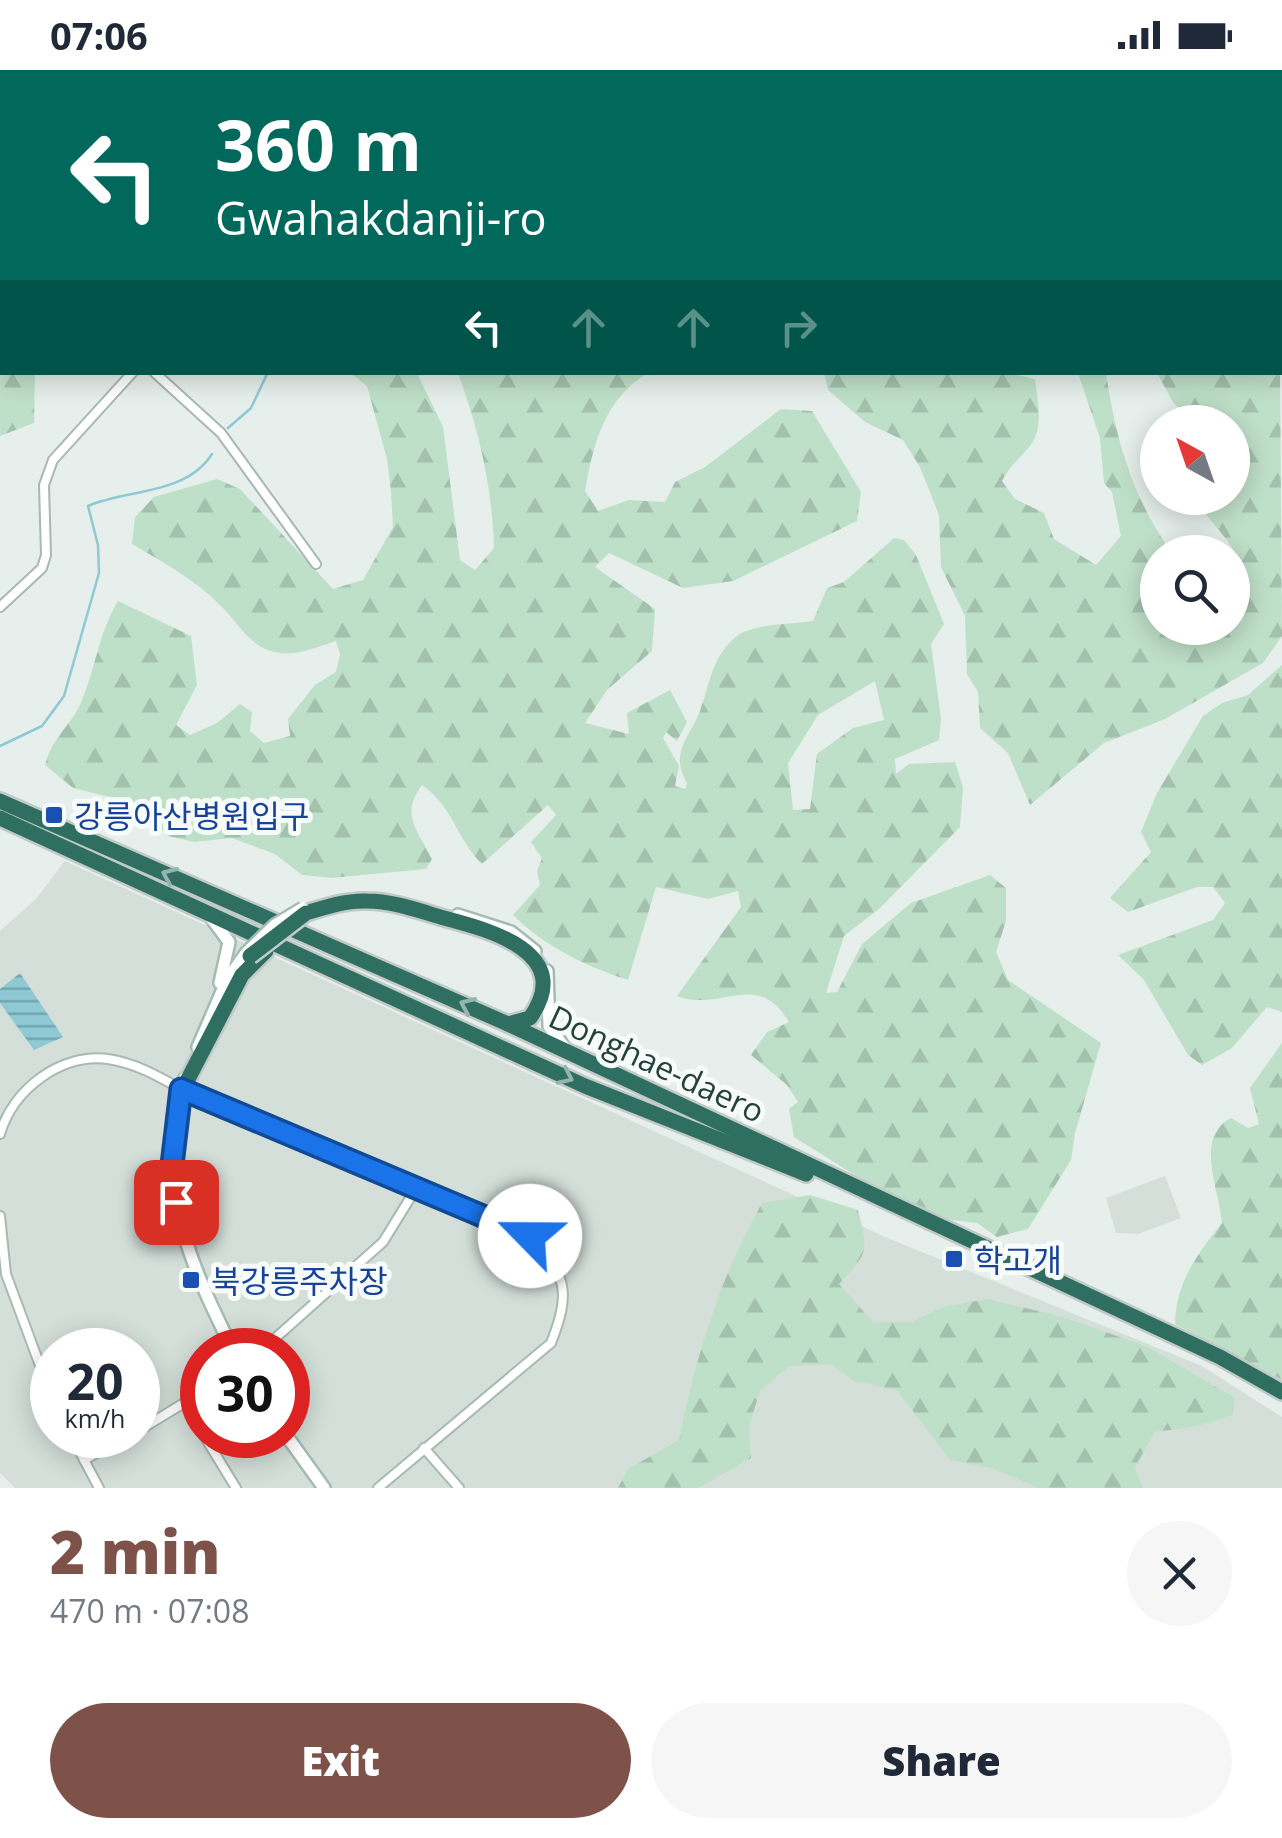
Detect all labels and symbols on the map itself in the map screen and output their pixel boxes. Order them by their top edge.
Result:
north arrow [1140,405,1250,515]
place label: 강릉아산병원입구 [74,794,310,837]
marker: 강릉아산병원입구 [43,804,65,826]
one-way arrow [161,867,179,887]
street label: Donghae-daero [542,994,772,1132]
one-way arrow [459,997,477,1017]
one-way arrow [556,1065,574,1085]
pin [134,1160,219,1245]
position arrow [478,1184,582,1288]
place label: 학고개 [974,1238,1062,1281]
marker: 학고개 [943,1248,965,1270]
place label: 북강릉주차장 [211,1259,388,1302]
marker: 북강릉주차장 [180,1269,202,1291]
speed limit sign: 30 [180,1328,310,1458]

